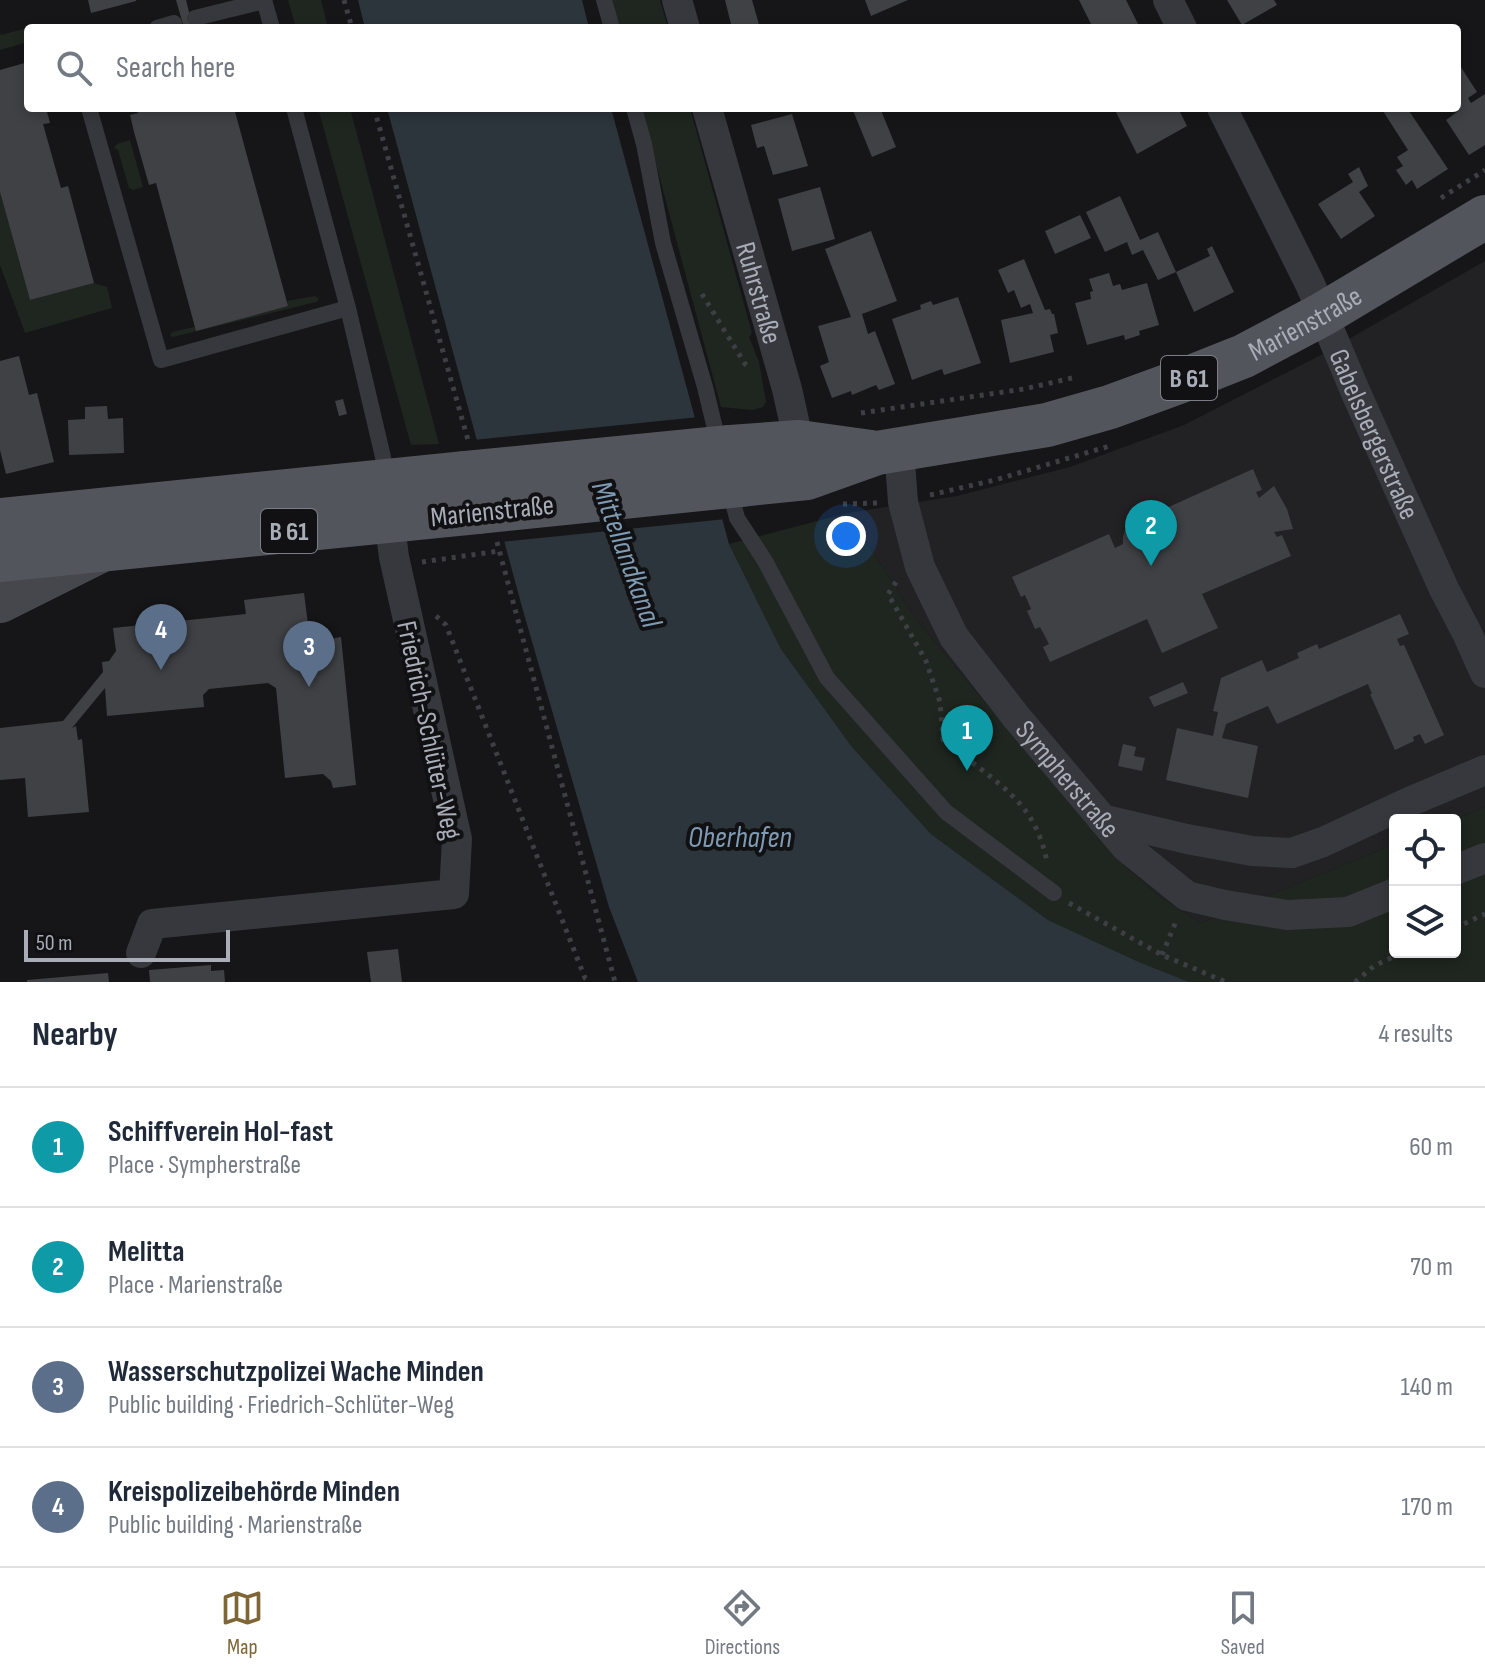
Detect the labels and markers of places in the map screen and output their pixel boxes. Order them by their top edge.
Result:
pin: 2 [1125,500,1177,566]
pin: 4 [135,604,187,670]
pin: 3 [283,621,335,687]
pin: 1 [941,705,993,771]

